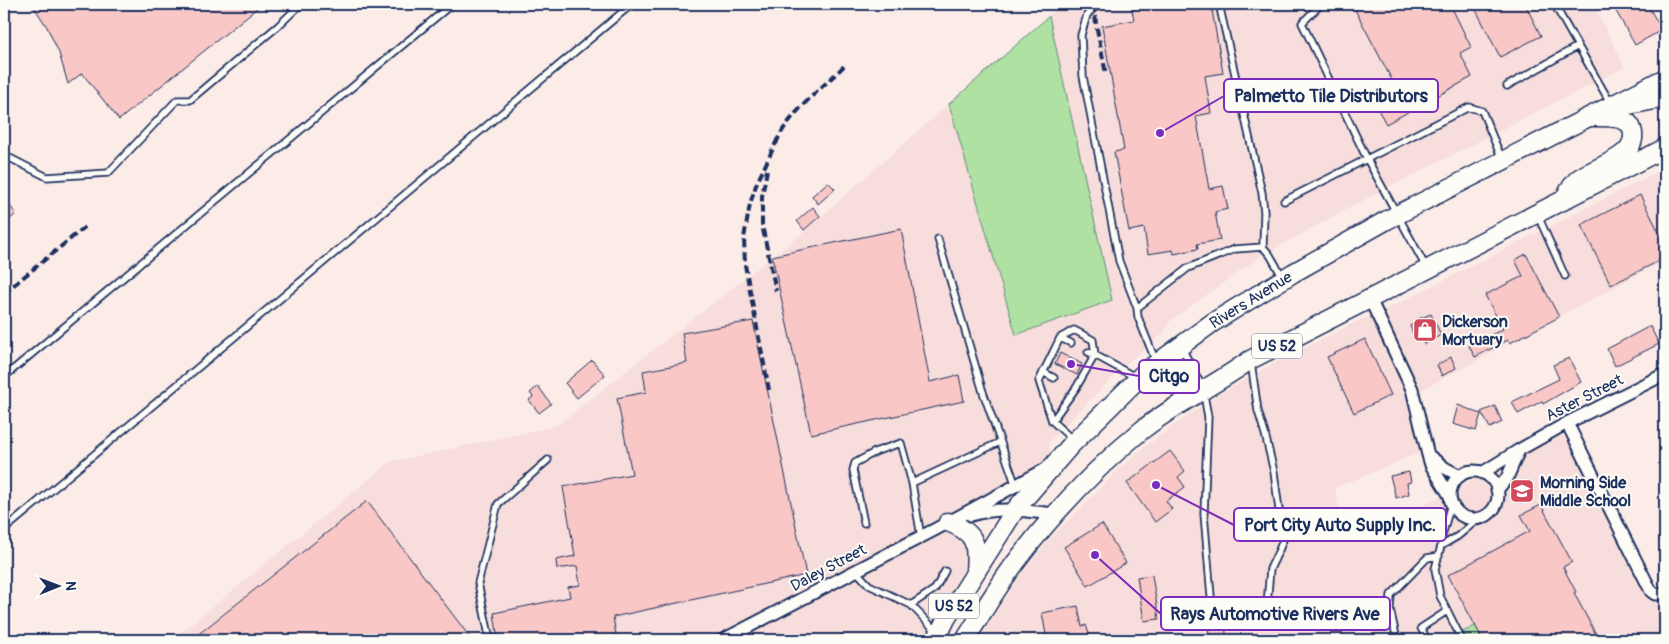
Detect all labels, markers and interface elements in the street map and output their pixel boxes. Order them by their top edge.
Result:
callout: Palmetto Tile Distributors [1224,79,1438,112]
text: Palmetto Tile Distributors [1234,85,1429,108]
street label: Rivers Avenue [1206,267,1296,333]
place label: Dickerson Mortuary [1442,312,1508,350]
shop icon: Dickerson Mortuary [1412,317,1438,343]
road number: US 52 [1252,334,1302,358]
callout: Citgo [1139,360,1199,393]
text: Citgo [1149,365,1189,388]
street label: Aster Street [1542,370,1627,426]
place label: Morning Side Middle School [1540,473,1631,511]
school or university icon: Morning Side Middle School [1509,478,1535,504]
callout: Port City Auto Supply Inc. [1234,508,1446,541]
text: Port City Auto Supply Inc. [1244,514,1436,537]
street label: Daley Street [787,539,870,596]
north arrow [32,562,82,612]
text: N [62,581,79,591]
road number: US 52 [929,594,979,618]
callout: Rays Automotive Rivers Ave [1161,597,1390,630]
text: Rays Automotive Rivers Ave [1170,603,1381,626]

